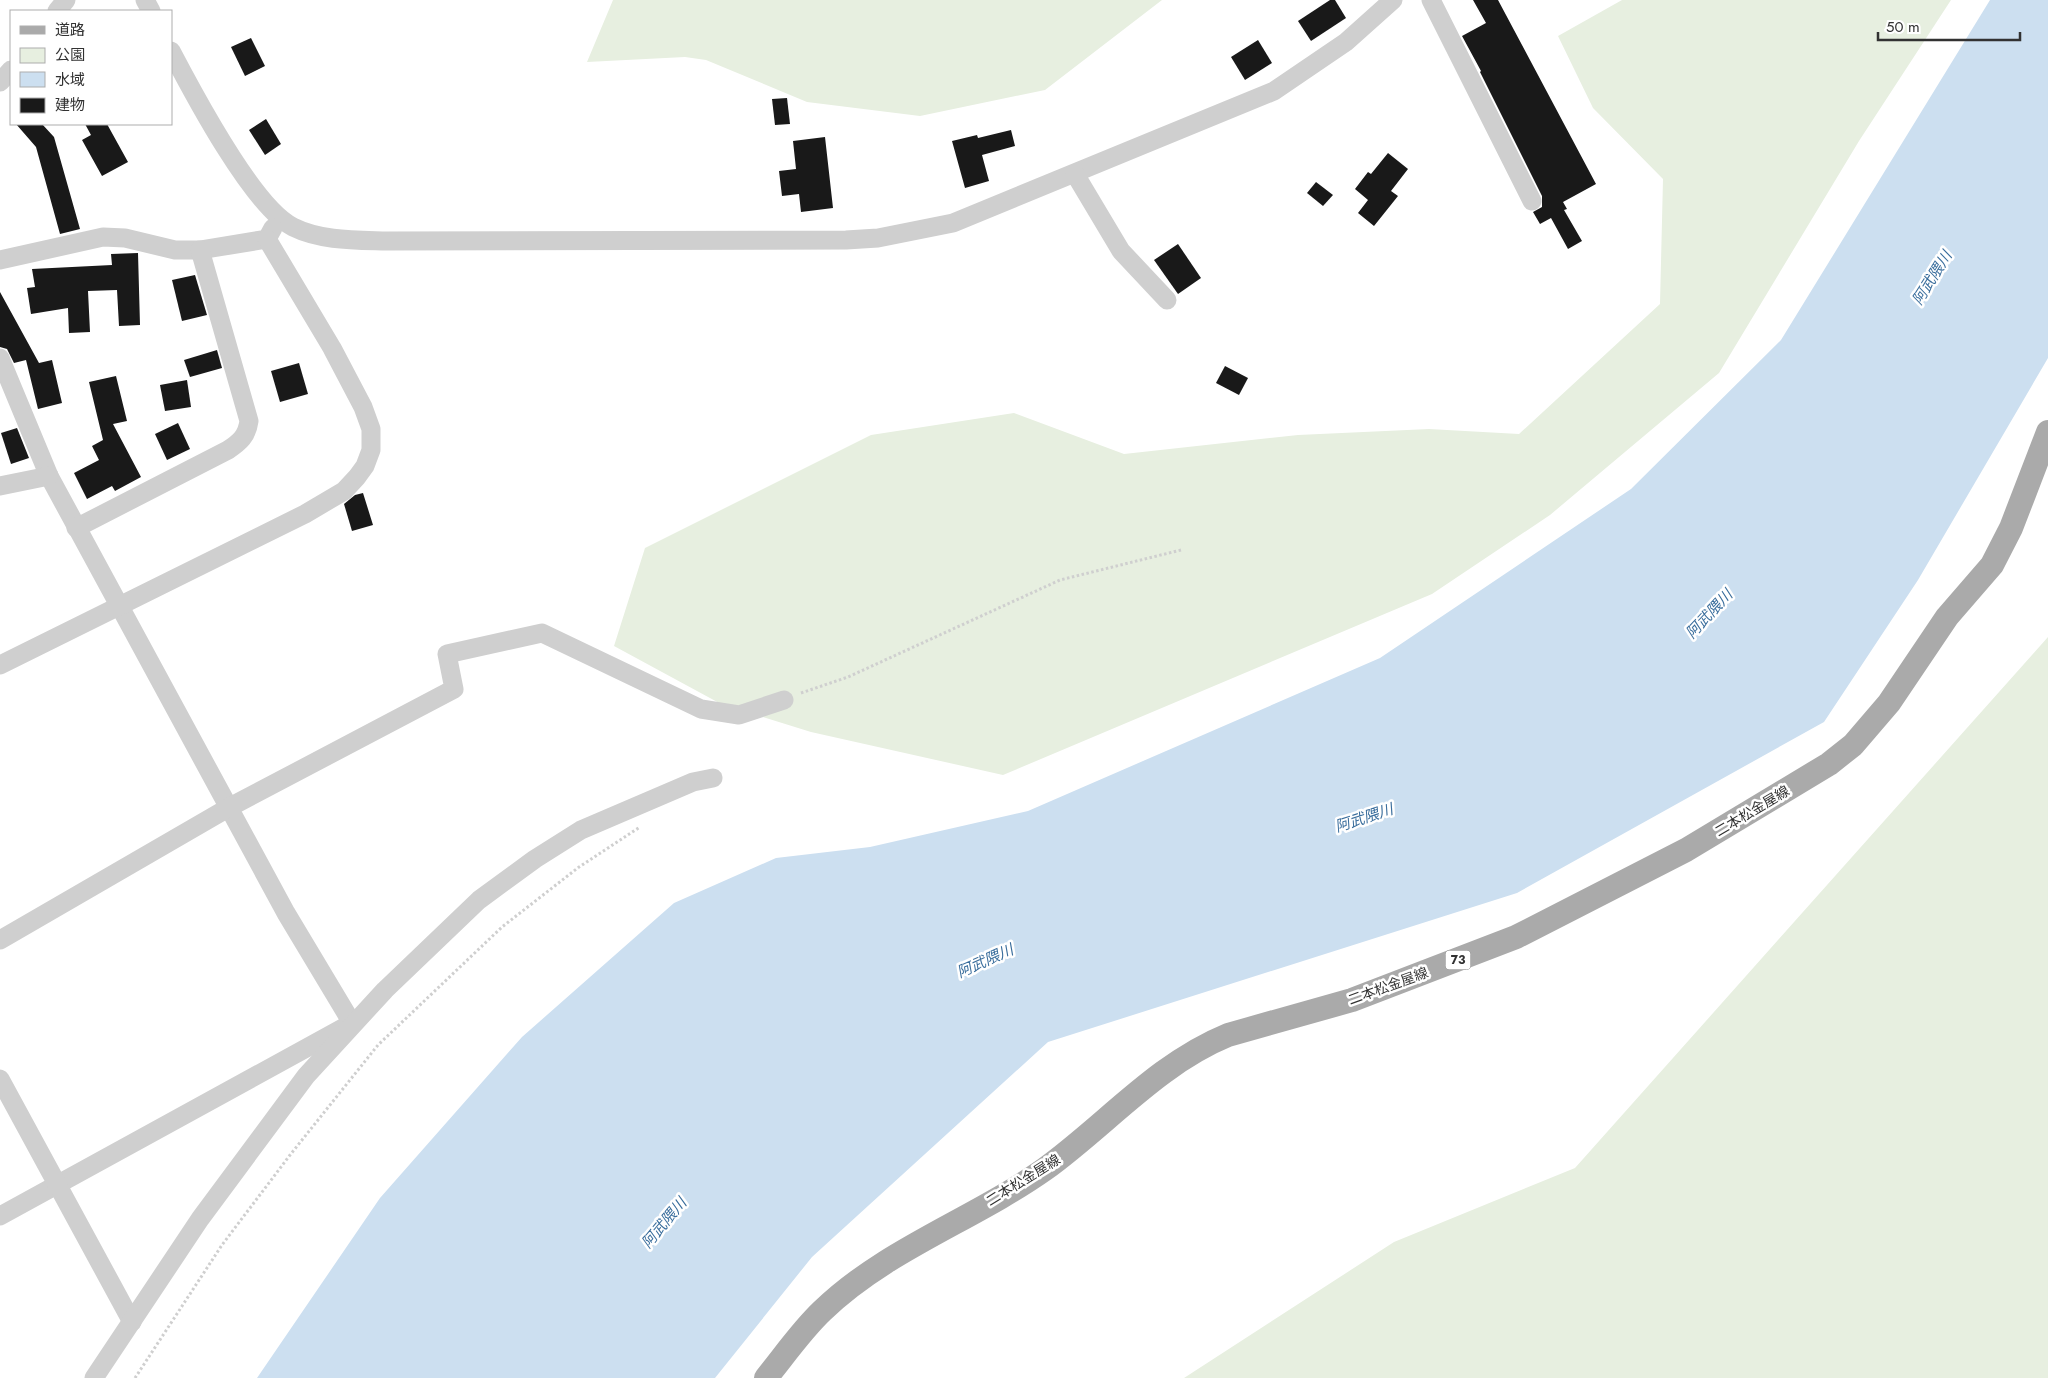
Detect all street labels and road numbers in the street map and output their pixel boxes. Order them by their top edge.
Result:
street label: 二本松金屋線 [1711,781,1793,841]
road number: 73 [1446,950,1470,970]
street label: 二本松金屋線 [1345,962,1431,1010]
street label: 二本松金屋線 [982,1149,1064,1211]

